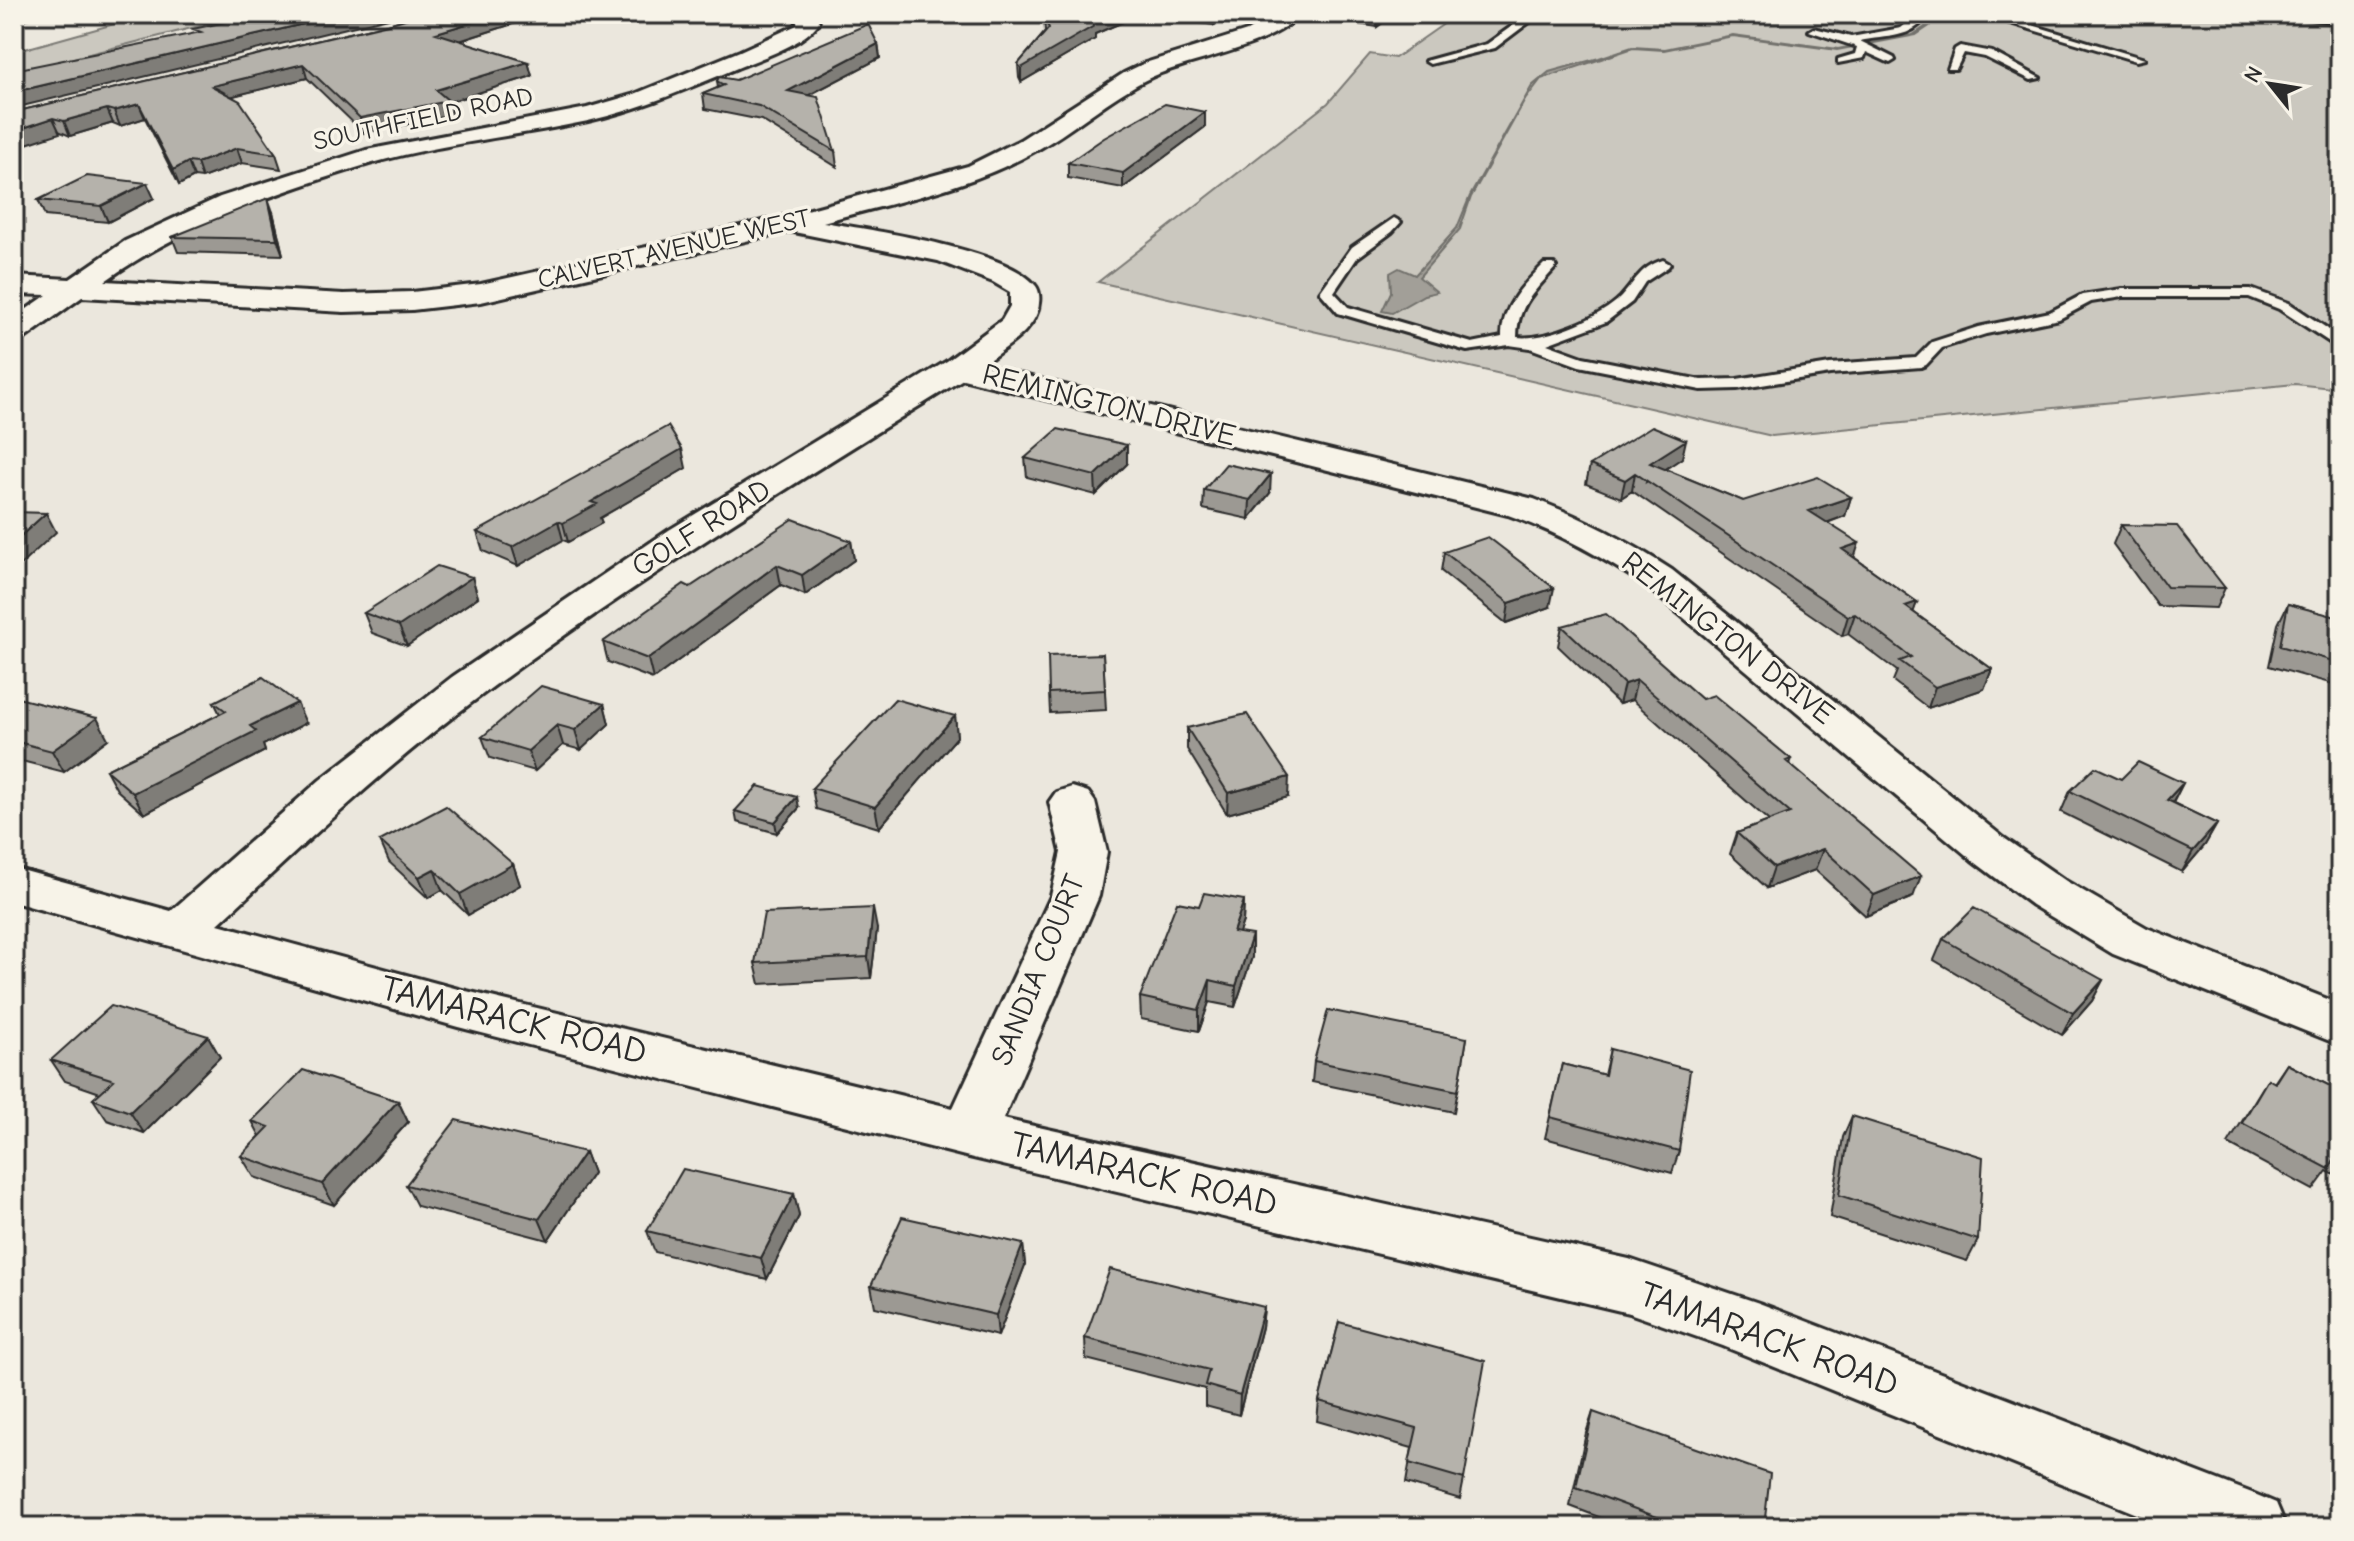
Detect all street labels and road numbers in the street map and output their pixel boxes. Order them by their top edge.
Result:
street label: SOUTHFIELD ROAD [310,81,536,157]
street label: CALVERT AVENUE WEST [535,203,814,295]
street label: REMINGTON DRIVE [979,357,1239,453]
street label: GOLF ROAD [625,472,777,584]
street label: REMINGTON DRIVE [1615,544,1841,732]
street label: SANDIA COURT [984,869,1092,1071]
street label: TAMARACK ROAD [377,967,651,1073]
street label: TAMARACK ROAD [1007,1123,1281,1225]
street label: TAMARACK ROAD [1634,1273,1904,1405]

